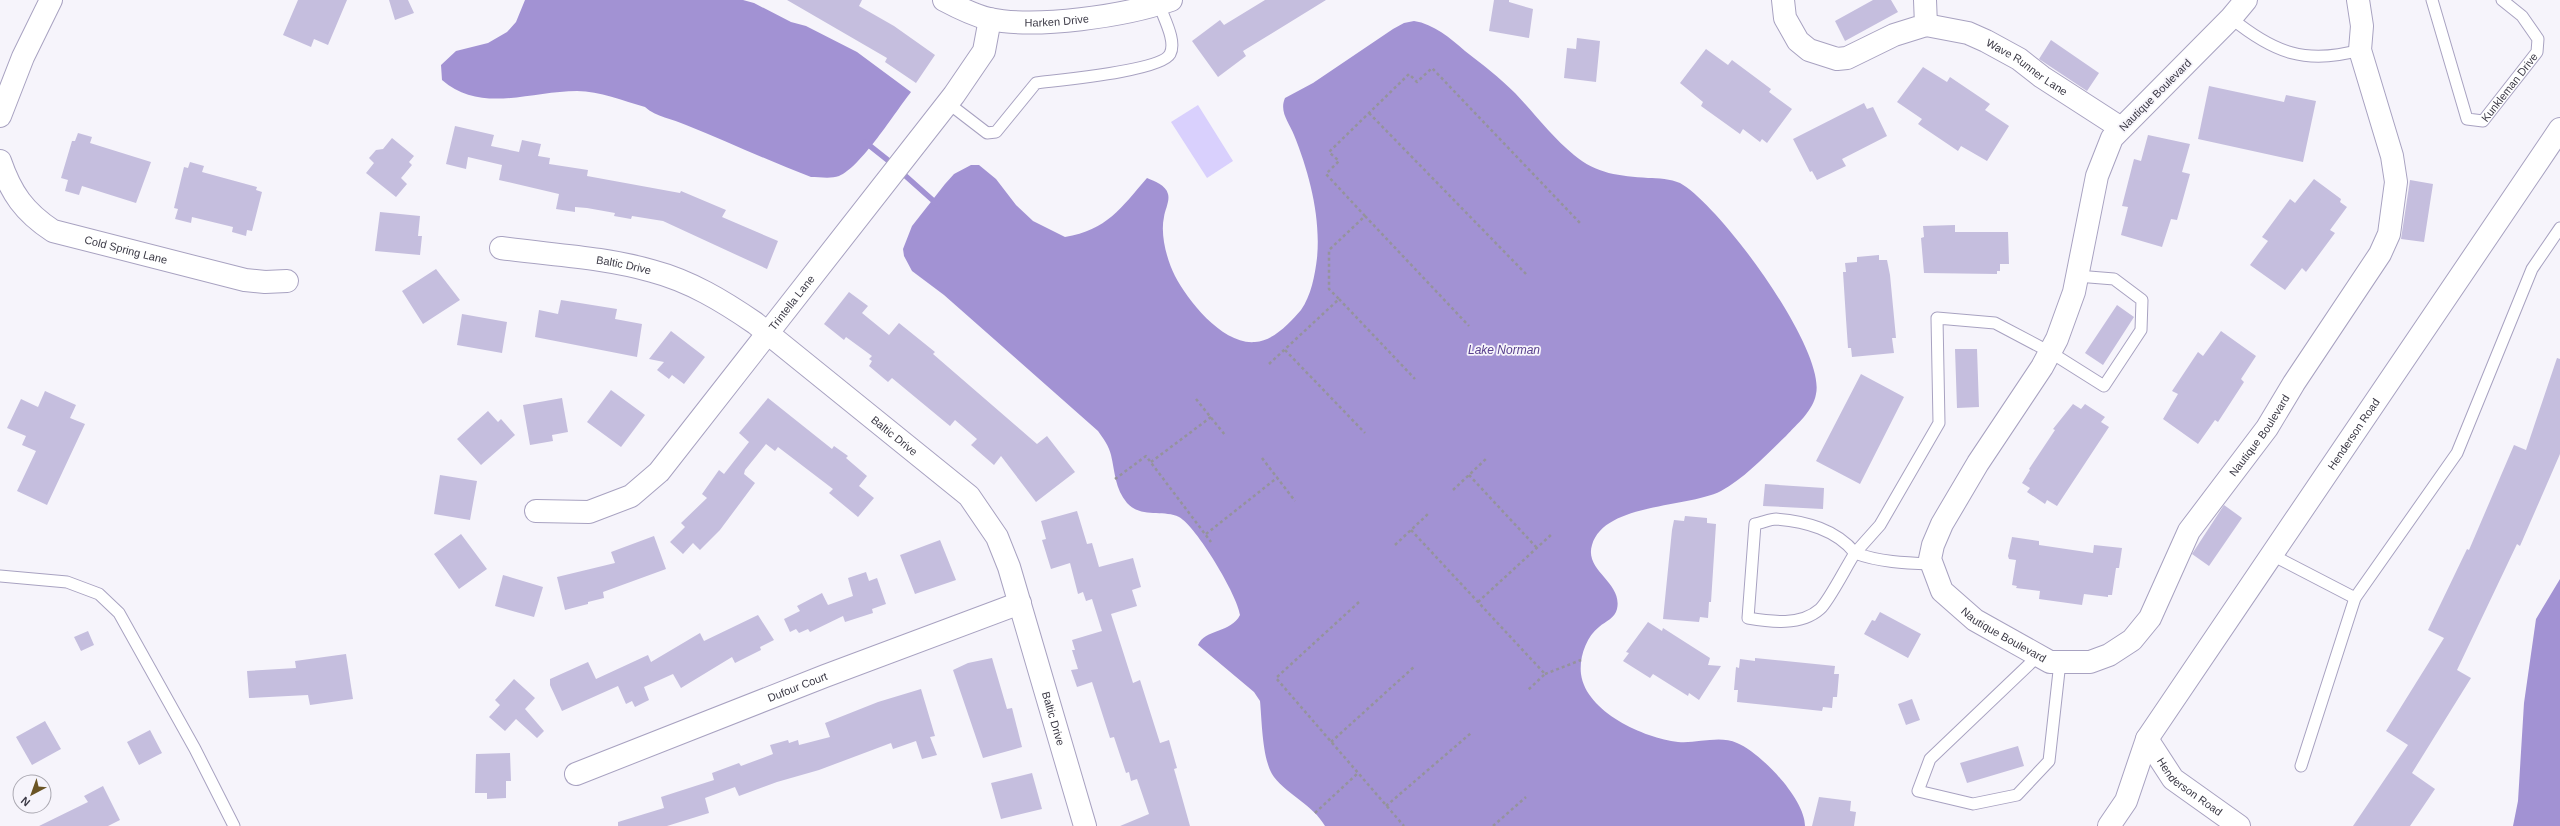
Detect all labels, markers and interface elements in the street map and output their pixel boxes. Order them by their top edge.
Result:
street label: Harken Drive [1025,12,1090,29]
street label: Wave Runner Lane [1984,36,2070,98]
street label: Kunkleman Drive [2479,51,2540,124]
street label: Nautique Boulevard [2117,57,2193,133]
street label: Cold Spring Lane [83,233,169,266]
street label: Baltic Drive [596,254,653,276]
street label: Trintella Lane [766,273,817,332]
water label: Lake Norman [1468,343,1540,357]
street label: Nautique Boulevard [2227,392,2292,478]
street label: Henderson Road [2325,396,2382,472]
street label: Baltic Drive [869,413,920,458]
street label: Nautique Boulevard [1959,605,2048,665]
street label: Dufour Court [766,670,829,704]
street label: Baltic Drive [1040,690,1067,747]
street label: Henderson Road [2155,755,2224,818]
north arrow [12,774,52,814]
text: N [18,794,32,809]

